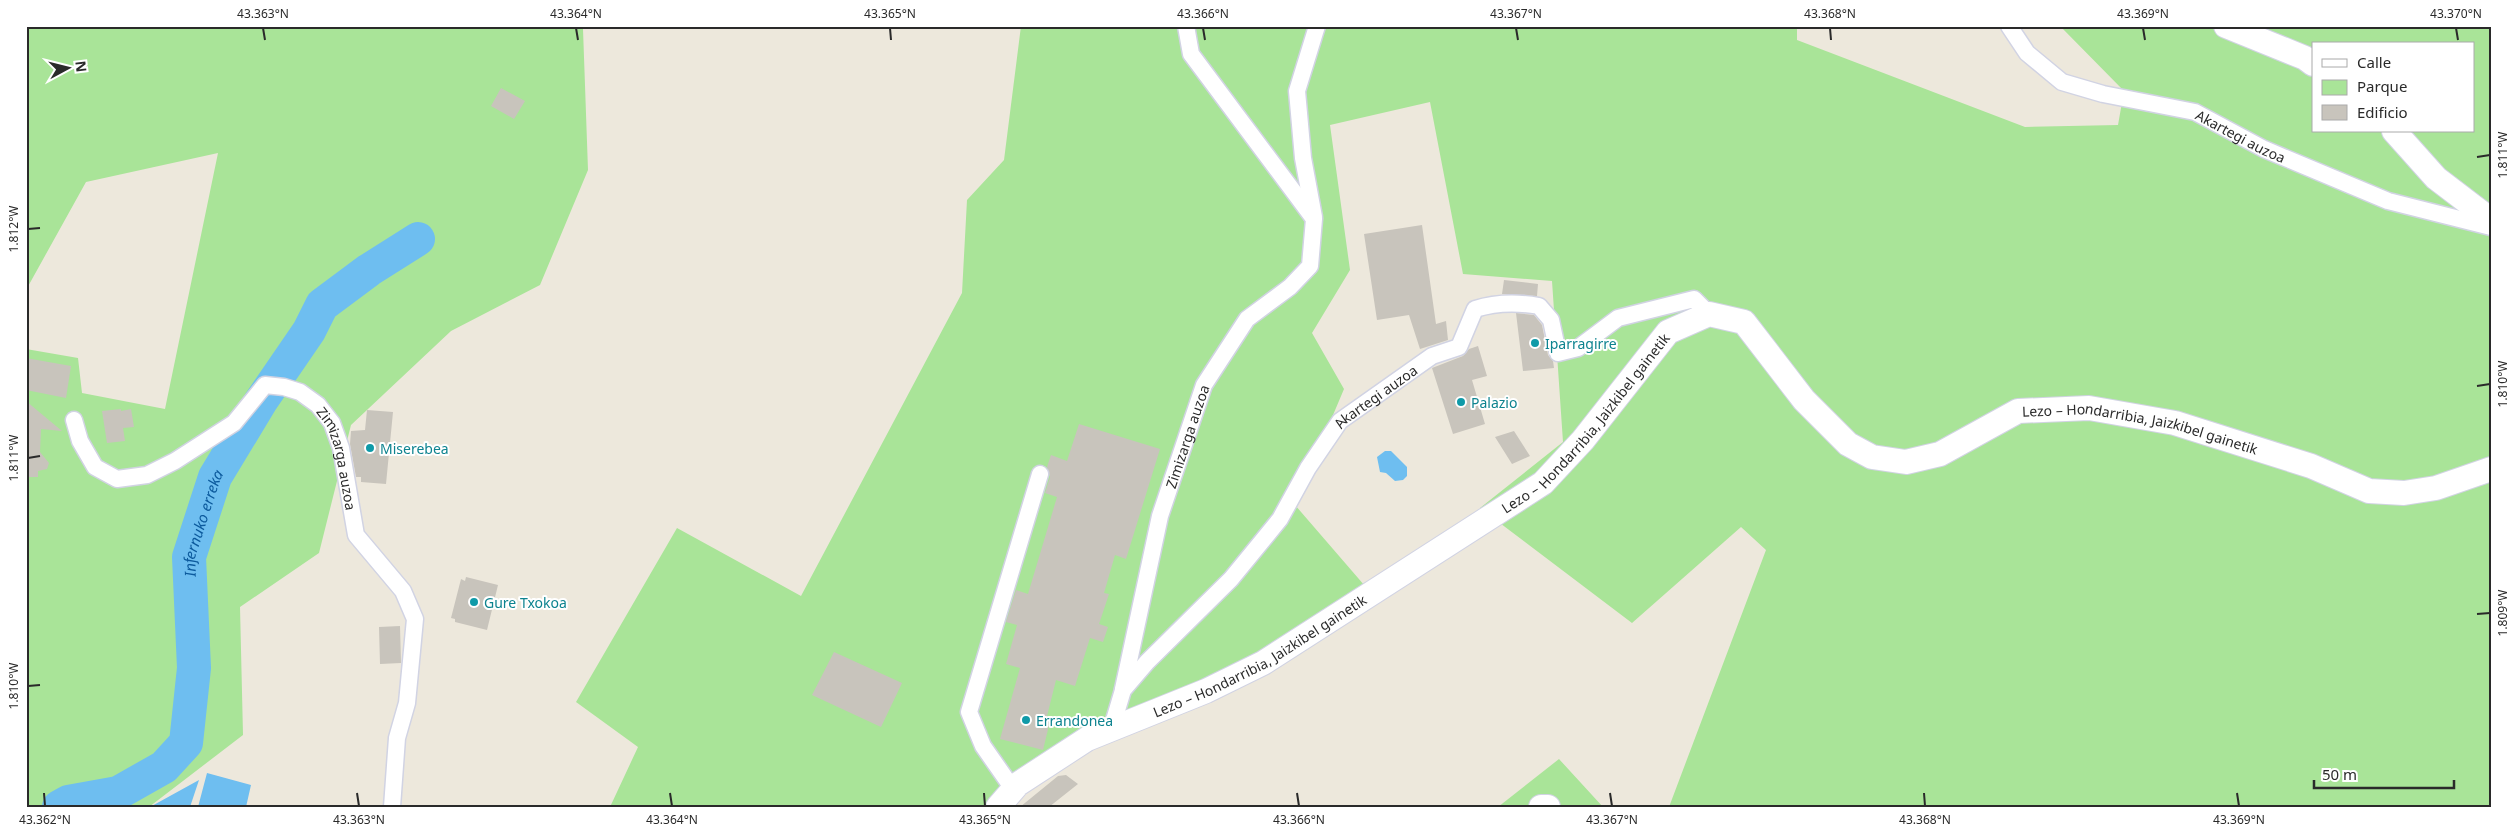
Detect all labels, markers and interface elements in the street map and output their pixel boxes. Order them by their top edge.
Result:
text: 43.363°N [237,5,289,22]
text: 43.364°N [550,5,602,22]
text: 43.365°N [864,5,916,22]
text: 43.366°N [1177,5,1229,22]
text: 43.367°N [1490,5,1542,22]
text: 43.368°N [1804,5,1856,22]
text: 43.369°N [2117,5,2169,22]
text: 43.370°N [2430,5,2482,22]
north arrow [42,42,92,92]
legend [2312,42,2474,132]
text: Calle [2357,52,2391,72]
text: N [71,60,92,73]
text: Parque [2357,76,2407,96]
text: Edificio [2357,102,2408,122]
street label: Akartegi auzoa [2193,105,2288,166]
text: 1.811°W [2494,132,2511,178]
text: 1.812°W [5,206,22,252]
street label: Lezo – Hondarribia, Jaizkibel gainetik [1498,328,1674,517]
place label: Iparragirre [1545,334,1617,353]
marker: Iparragirre [1529,337,1541,349]
street label: Akartegi auzoa [1329,360,1421,432]
text: 1.810°W [2494,361,2511,407]
street label: Zimizarga auzoa [1161,382,1213,491]
place label: Palazio [1471,393,1517,412]
marker: Palazio [1455,396,1467,408]
street label: Lezo – Hondarribia, Jaizkibel gainetik [2021,398,2261,458]
street label: Zimizarga auzoa [313,402,361,512]
text: 1.811°W [5,435,22,481]
place label: Miserebea [380,439,449,458]
marker: Miserebea [364,442,376,454]
water label: Infernuko erreka [179,465,228,578]
street label: Lezo – Hondarribia, Jaizkibel gainetik [1150,589,1370,721]
text: 1.809°W [2494,590,2511,636]
place label: Gure Txokoa [484,593,567,612]
marker: Gure Txokoa [468,596,480,608]
text: 1.810°W [5,663,22,709]
place label: Errandonea [1036,711,1113,730]
marker: Errandonea [1020,714,1032,726]
scale bar [2314,758,2454,790]
text: 50 m [2322,764,2357,784]
text: 43.362°N [19,811,71,828]
text: 43.363°N [333,811,385,828]
text: 43.364°N [646,811,698,828]
text: 43.365°N [959,811,1011,828]
text: 43.366°N [1273,811,1325,828]
text: 43.367°N [1586,811,1638,828]
text: 43.368°N [1899,811,1951,828]
text: 43.369°N [2213,811,2265,828]

